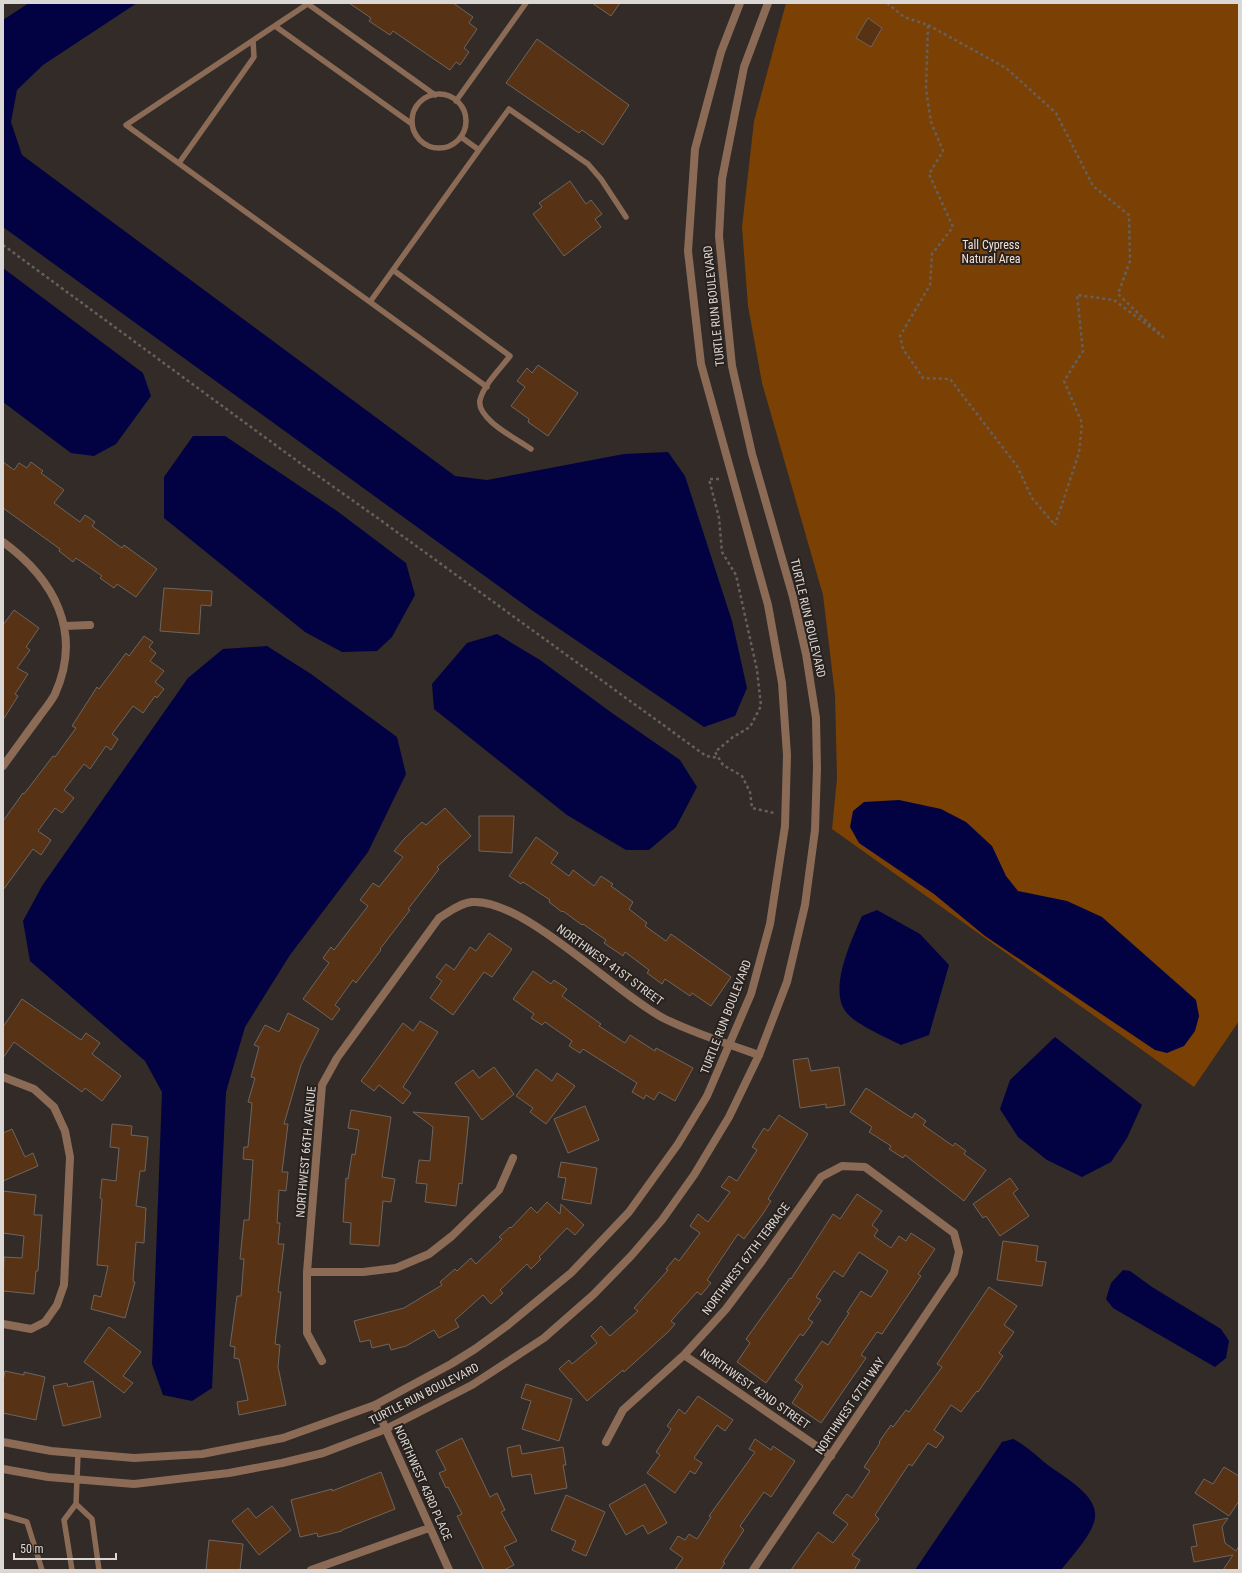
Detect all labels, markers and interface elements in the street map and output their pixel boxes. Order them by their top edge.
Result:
park label: Tall Cypress Natural Area [961,238,1021,266]
street label: TURTLE RUN BOULEVARD [701,245,727,367]
street label: TURTLE RUN BOULEVARD [788,557,829,679]
street label: NORTHWEST 41ST STREET [554,922,666,1008]
street label: TURTLE RUN BOULEVARD [698,958,754,1076]
street label: NORTHWEST 66TH AVENUE [293,1086,319,1218]
street label: NORTHWEST 67TH TERRACE [699,1200,793,1318]
street label: NORTHWEST 42ND STREET [698,1346,812,1432]
street label: NORTHWEST 67TH WAY [812,1354,888,1457]
street label: TURTLE RUN BOULEVARD [367,1360,481,1428]
street label: NORTHWEST 43RD PLACE [391,1423,455,1543]
scale bar [14,1535,116,1561]
text: 50 m [20,1542,44,1556]

